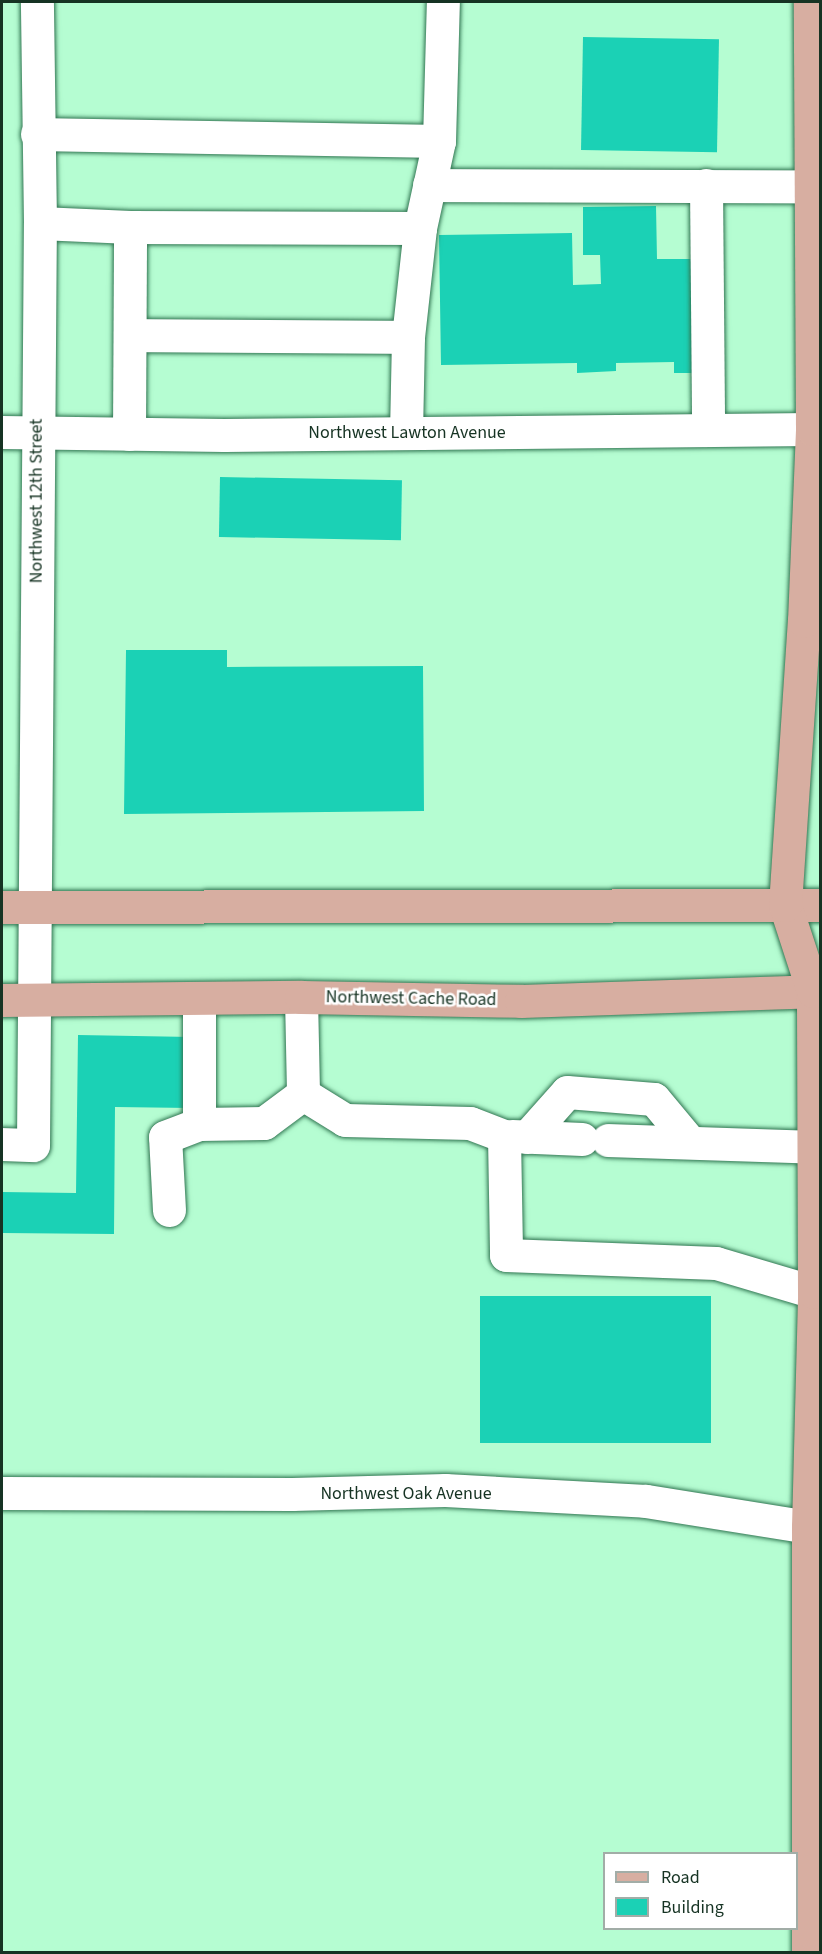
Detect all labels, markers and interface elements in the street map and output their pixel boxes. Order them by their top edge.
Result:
street label: Northwest 12th Street [26,419,48,583]
street label: Northwest Lawton Avenue [308,422,506,444]
street label: Northwest Cache Road [325,987,497,1011]
street label: Northwest Oak Avenue [320,1483,492,1505]
legend [603,1852,798,1930]
text: Road [661,1865,700,1890]
text: Building [661,1895,724,1920]

